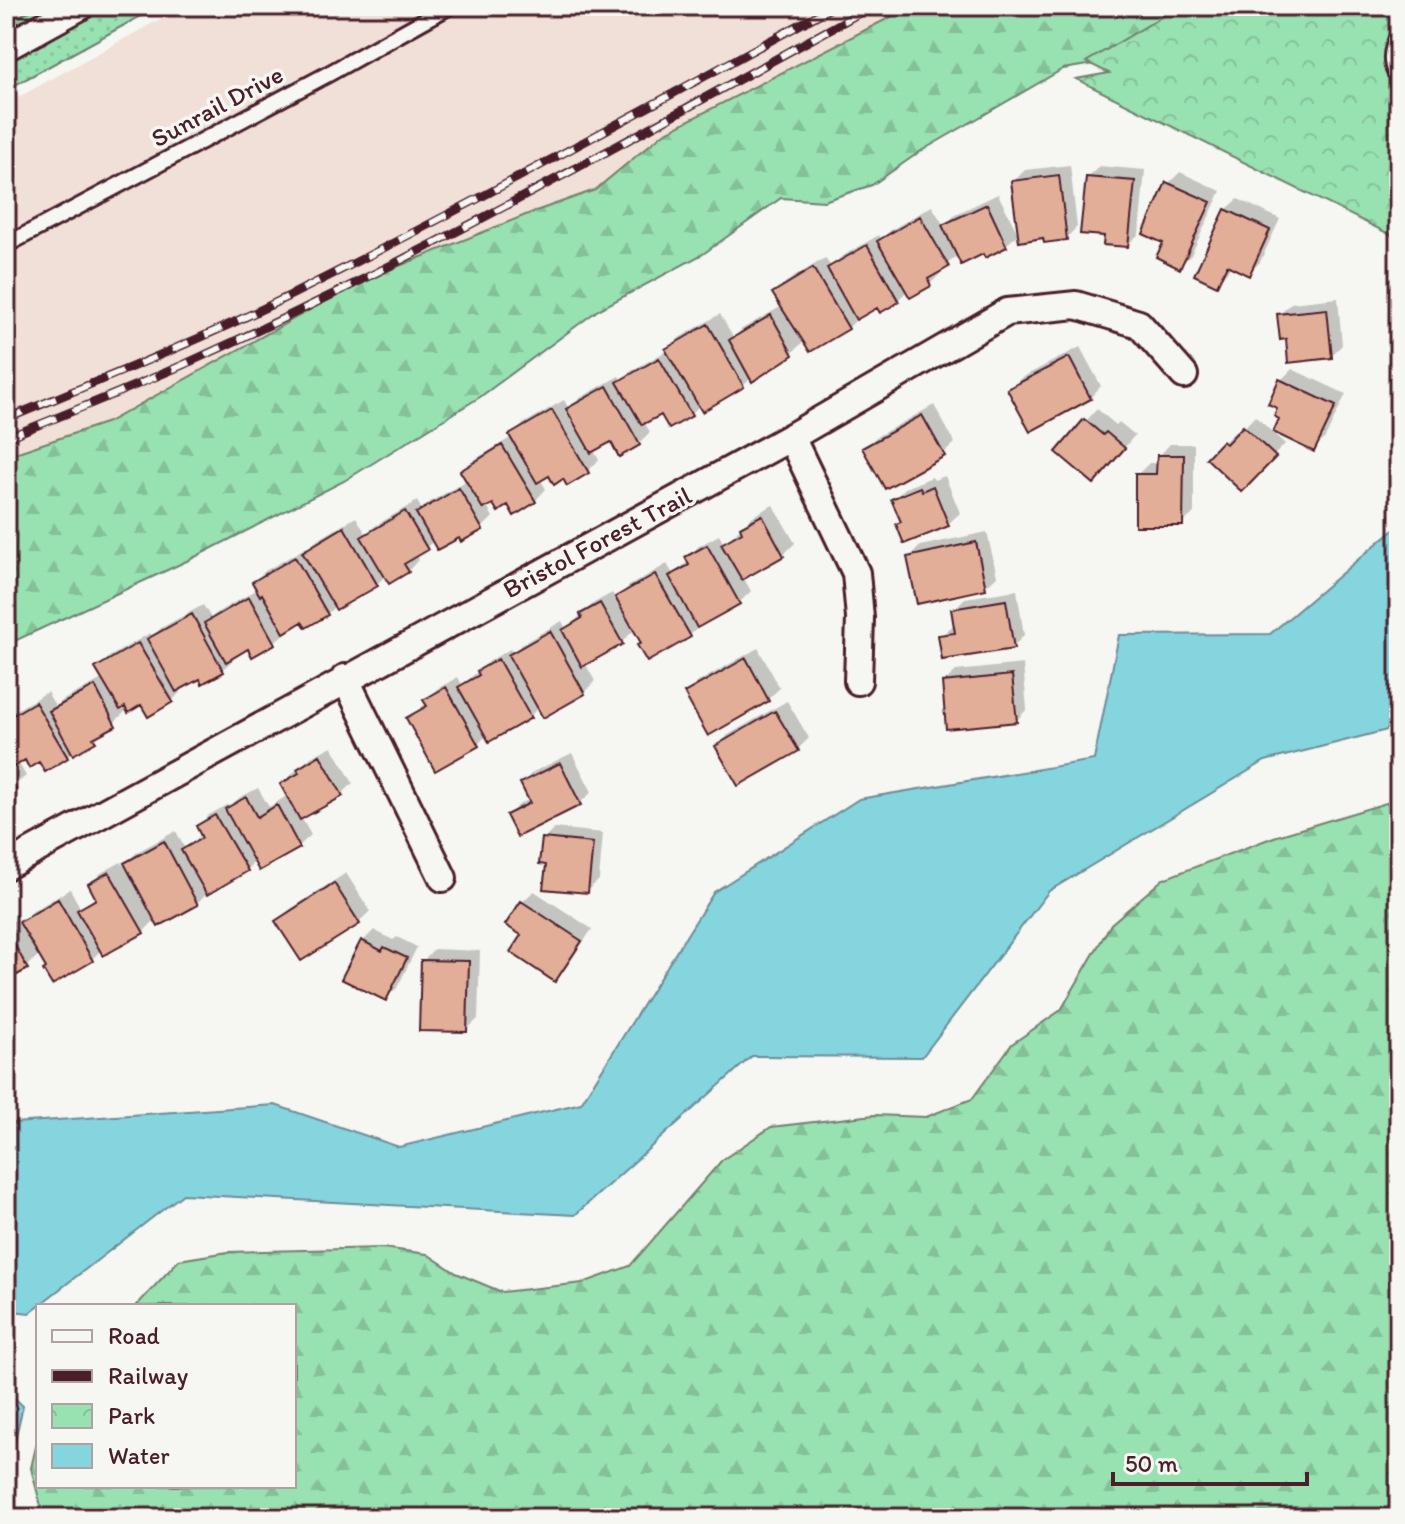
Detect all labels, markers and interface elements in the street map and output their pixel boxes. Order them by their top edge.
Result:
street label: Sunrail Drive [146,58,288,154]
street label: Bristol Forest Trail [497,479,697,605]
legend [36,1304,296,1488]
text: Road [108,1321,160,1350]
text: Railway [108,1361,189,1390]
text: Park [108,1401,155,1430]
scale bar [1113,1436,1307,1486]
text: Water [108,1441,170,1470]
text: 50 m [1125,1449,1178,1478]

